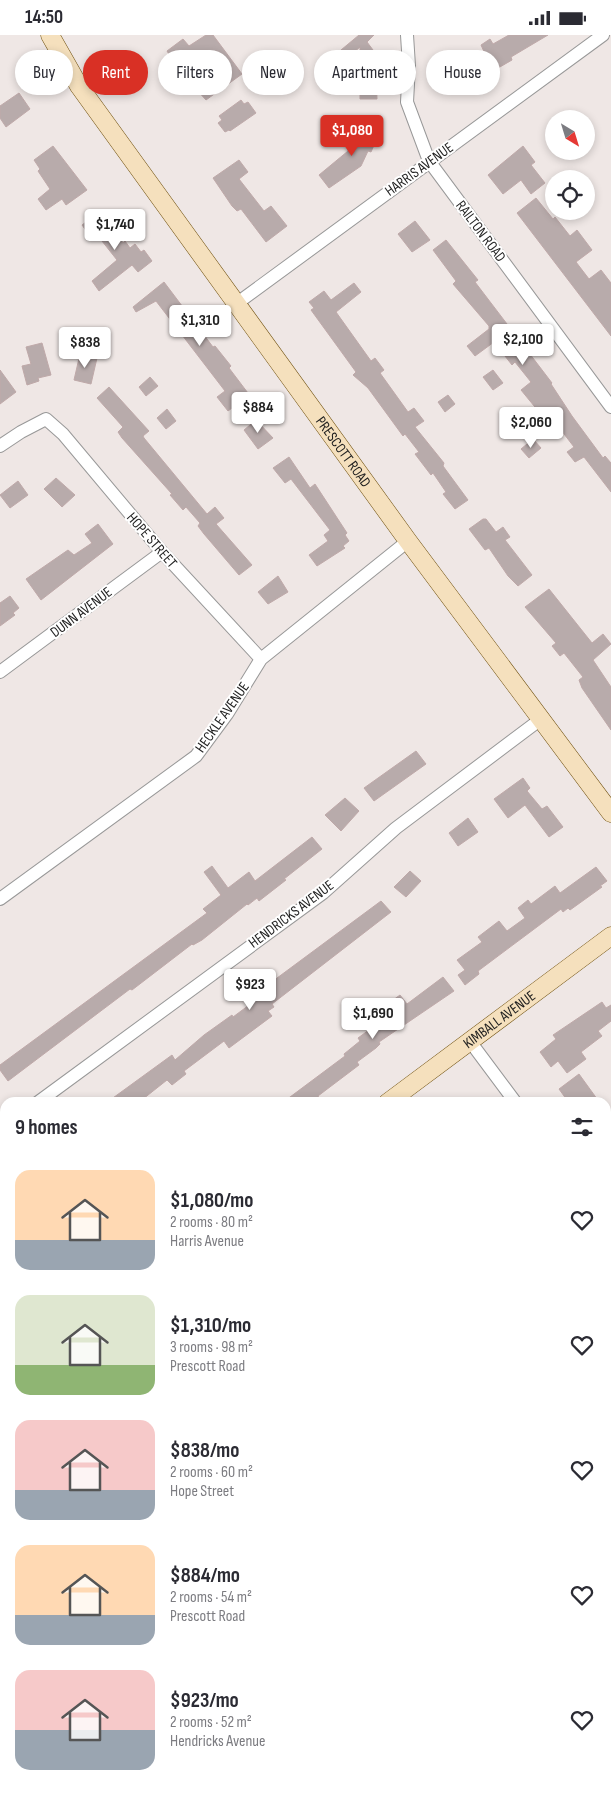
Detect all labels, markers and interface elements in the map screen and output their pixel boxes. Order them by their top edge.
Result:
text: 14:50 [25,6,63,29]
chip: Buy [15,50,73,95]
chip: Rent [83,50,148,95]
chip: Filters [158,50,232,95]
chip: New [242,50,304,95]
chip: Apartment [314,50,416,95]
chip: House [426,50,500,95]
north arrow [545,110,595,160]
map controls [545,110,595,220]
pin: $1,080 [311,115,393,157]
text: $1,080 [331,121,373,140]
street label: HARRIS AVENUE [381,138,457,201]
button: locate [545,170,595,220]
street label: RAILTON ROAD [451,197,510,266]
pin: $1,740 [74,209,156,251]
text: $1,740 [95,215,135,234]
pin: $1,310 [159,305,241,347]
text: $1,310 [180,311,220,330]
pin: $2,100 [482,323,564,366]
pin: $838 [55,327,115,369]
text: $2,100 [503,330,543,349]
text: $838 [70,333,100,352]
pin: $884 [228,391,288,434]
text: $884 [243,398,273,417]
pin: $2,060 [490,407,572,449]
street label: PRESCOTT ROAD [311,413,375,491]
text: $2,060 [510,413,552,432]
street label: HOPE STREET [122,509,181,572]
street label: DUNN AVENUE [47,583,116,642]
street label: HECKLE AVENUE [191,678,254,756]
street label: HENDRICKS AVENUE [245,876,338,953]
pin: $923 [220,969,280,1011]
text: $923 [235,975,265,994]
street label: KIMBALL AVENUE [460,987,539,1053]
pin: $1,690 [332,997,414,1040]
text: $1,690 [352,1004,394,1023]
icon: filters [568,1113,596,1141]
text: 9 homes [15,1115,78,1140]
text: $1,080/mo [170,1188,253,1213]
icon: home [55,1190,115,1250]
icon: heart [568,1206,596,1234]
text: 2 rooms · 80 m² [170,1213,253,1232]
text: Harris Avenue [170,1232,244,1251]
text: $1,310/mo [170,1313,251,1338]
icon: home [55,1315,115,1375]
icon: heart [568,1331,596,1359]
text: 3 rooms · 98 m² [170,1338,253,1357]
text: Prescott Road [170,1357,245,1376]
text: $838/mo [170,1438,239,1463]
icon: home [55,1440,115,1500]
icon: heart [568,1456,596,1484]
text: 2 rooms · 60 m² [170,1463,253,1482]
text: Hope Street [170,1482,234,1501]
text: $884/mo [170,1563,240,1588]
icon: home [55,1565,115,1625]
icon: heart [568,1581,596,1609]
text: 2 rooms · 54 m² [170,1588,252,1607]
text: Prescott Road [170,1607,245,1626]
text: $923/mo [170,1688,239,1713]
icon: home [55,1690,115,1750]
icon: heart [568,1706,596,1734]
text: 2 rooms · 52 m² [170,1713,252,1732]
text: Hendricks Avenue [170,1732,265,1751]

